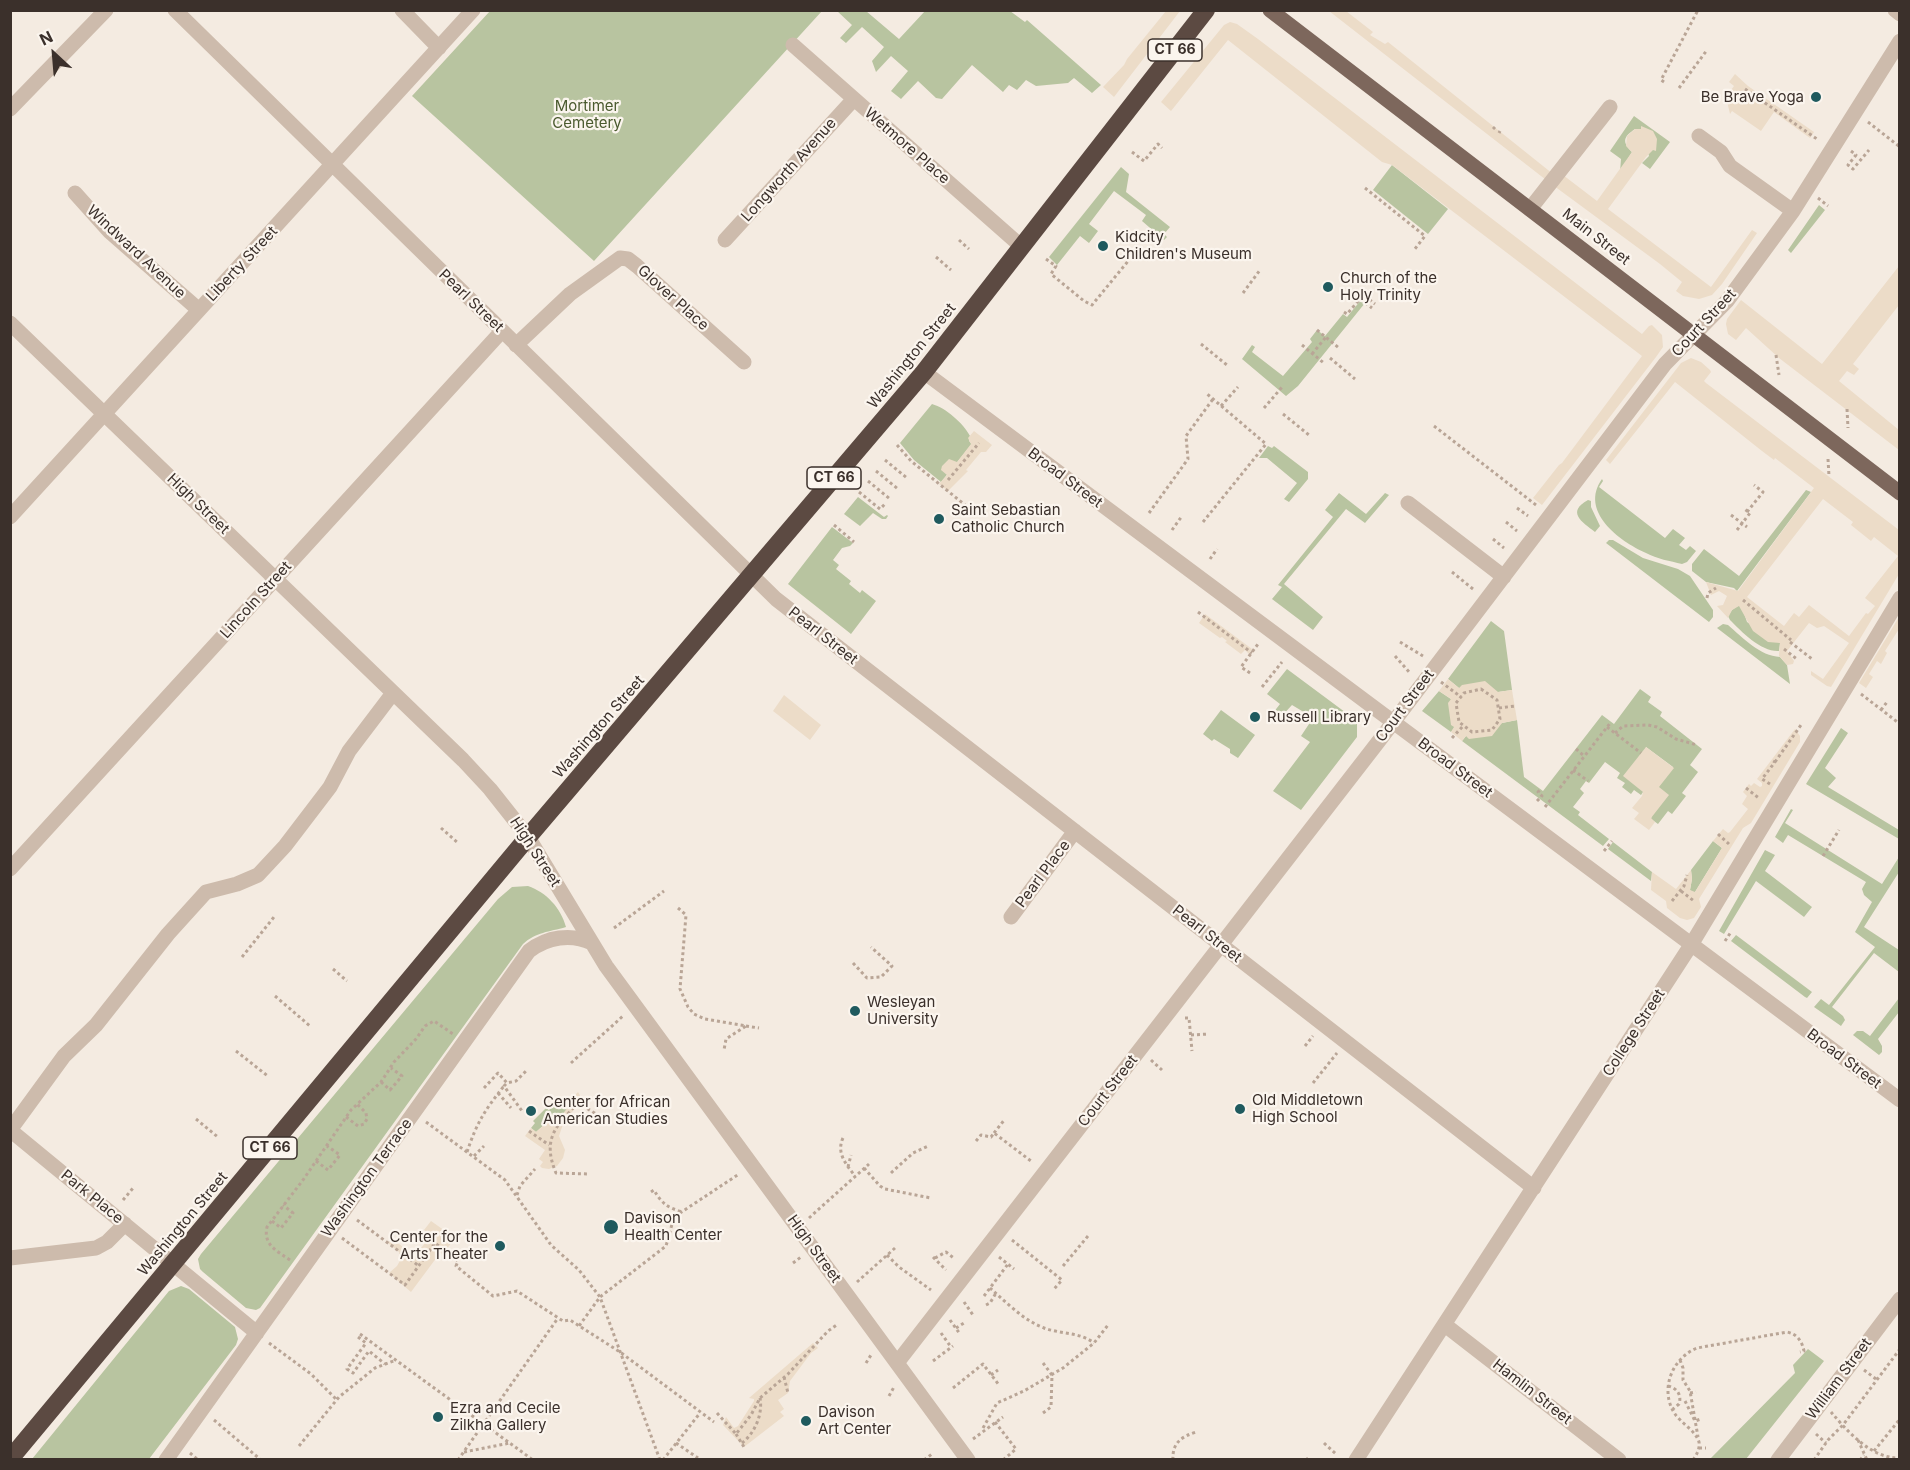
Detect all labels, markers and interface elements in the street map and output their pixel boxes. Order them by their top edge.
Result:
north arrow [24,24,84,84]
text: N [36,26,56,49]
road number: CT 66 [1148,39,1202,61]
place label: Be Brave Yoga [1701,88,1804,106]
marker: Be Brave Yoga [1809,90,1823,104]
park label: Mortimer Cemetery [552,97,622,132]
street label: Wetmore Place [861,104,953,188]
street label: Longworth Avenue [738,115,840,225]
street label: Windward Avenue [83,202,189,302]
street label: Main Street [1559,205,1633,269]
street label: Liberty Street [203,223,281,305]
place label: Kidcity Children's Museum [1115,228,1252,263]
marker: Kidcity Children's Museum [1096,239,1110,253]
street label: Glover Place [634,261,712,335]
street label: Pearl Street [435,266,507,336]
place label: Church of the Holy Trinity [1340,269,1437,304]
marker: Church of the Holy Trinity [1321,280,1335,294]
street label: Court Street [1668,285,1740,361]
street label: Washington Street [864,300,960,412]
street label: Broad Street [1024,444,1106,512]
road number: CT 66 [807,467,861,489]
street label: High Street [163,470,233,538]
place label: Saint Sebastian Catholic Church [951,501,1065,536]
marker: Saint Sebastian Catholic Church [932,512,946,526]
street label: Lincoln Street [217,558,295,642]
street label: Pearl Street [785,603,861,669]
street label: Court Street [1372,666,1438,746]
street label: Washington Street [550,672,648,782]
place label: Russell Library [1267,708,1371,726]
marker: Russell Library [1248,710,1262,724]
street label: Broad Street [1414,734,1496,802]
street label: High Street [506,814,564,890]
street label: Pearl Place [1012,837,1074,911]
street label: Pearl Street [1169,901,1245,967]
street label: College Street [1599,986,1669,1080]
place label: Wesleyan University [867,993,938,1028]
marker: Wesleyan University [848,1004,862,1018]
street label: Broad Street [1803,1025,1885,1093]
street label: Court Street [1074,1052,1142,1130]
place label: Old Middletown High School [1252,1091,1363,1126]
place label: Center for African American Studies [543,1093,670,1128]
marker: Old Middletown High School [1233,1102,1247,1116]
marker: Center for African American Studies [524,1104,538,1118]
street label: Washington Terrace [318,1115,416,1241]
road number: CT 66 [243,1137,297,1159]
street label: Park Place [57,1166,127,1228]
street label: Washington Street [134,1168,232,1280]
place label: Davison Health Center [624,1209,722,1244]
street label: High Street [783,1212,845,1286]
marker: Davison Health Center [602,1218,620,1236]
place label: Center for the Arts Theater [390,1228,488,1263]
marker: Center for the Arts Theater [493,1239,507,1253]
street label: William Street [1802,1335,1876,1423]
street label: Hamlin Street [1489,1356,1575,1428]
place label: Ezra and Cecile Zilkha Gallery [450,1399,561,1434]
place label: Davison Art Center [818,1403,891,1438]
marker: Ezra and Cecile Zilkha Gallery [431,1410,445,1424]
marker: Davison Art Center [799,1414,813,1428]

